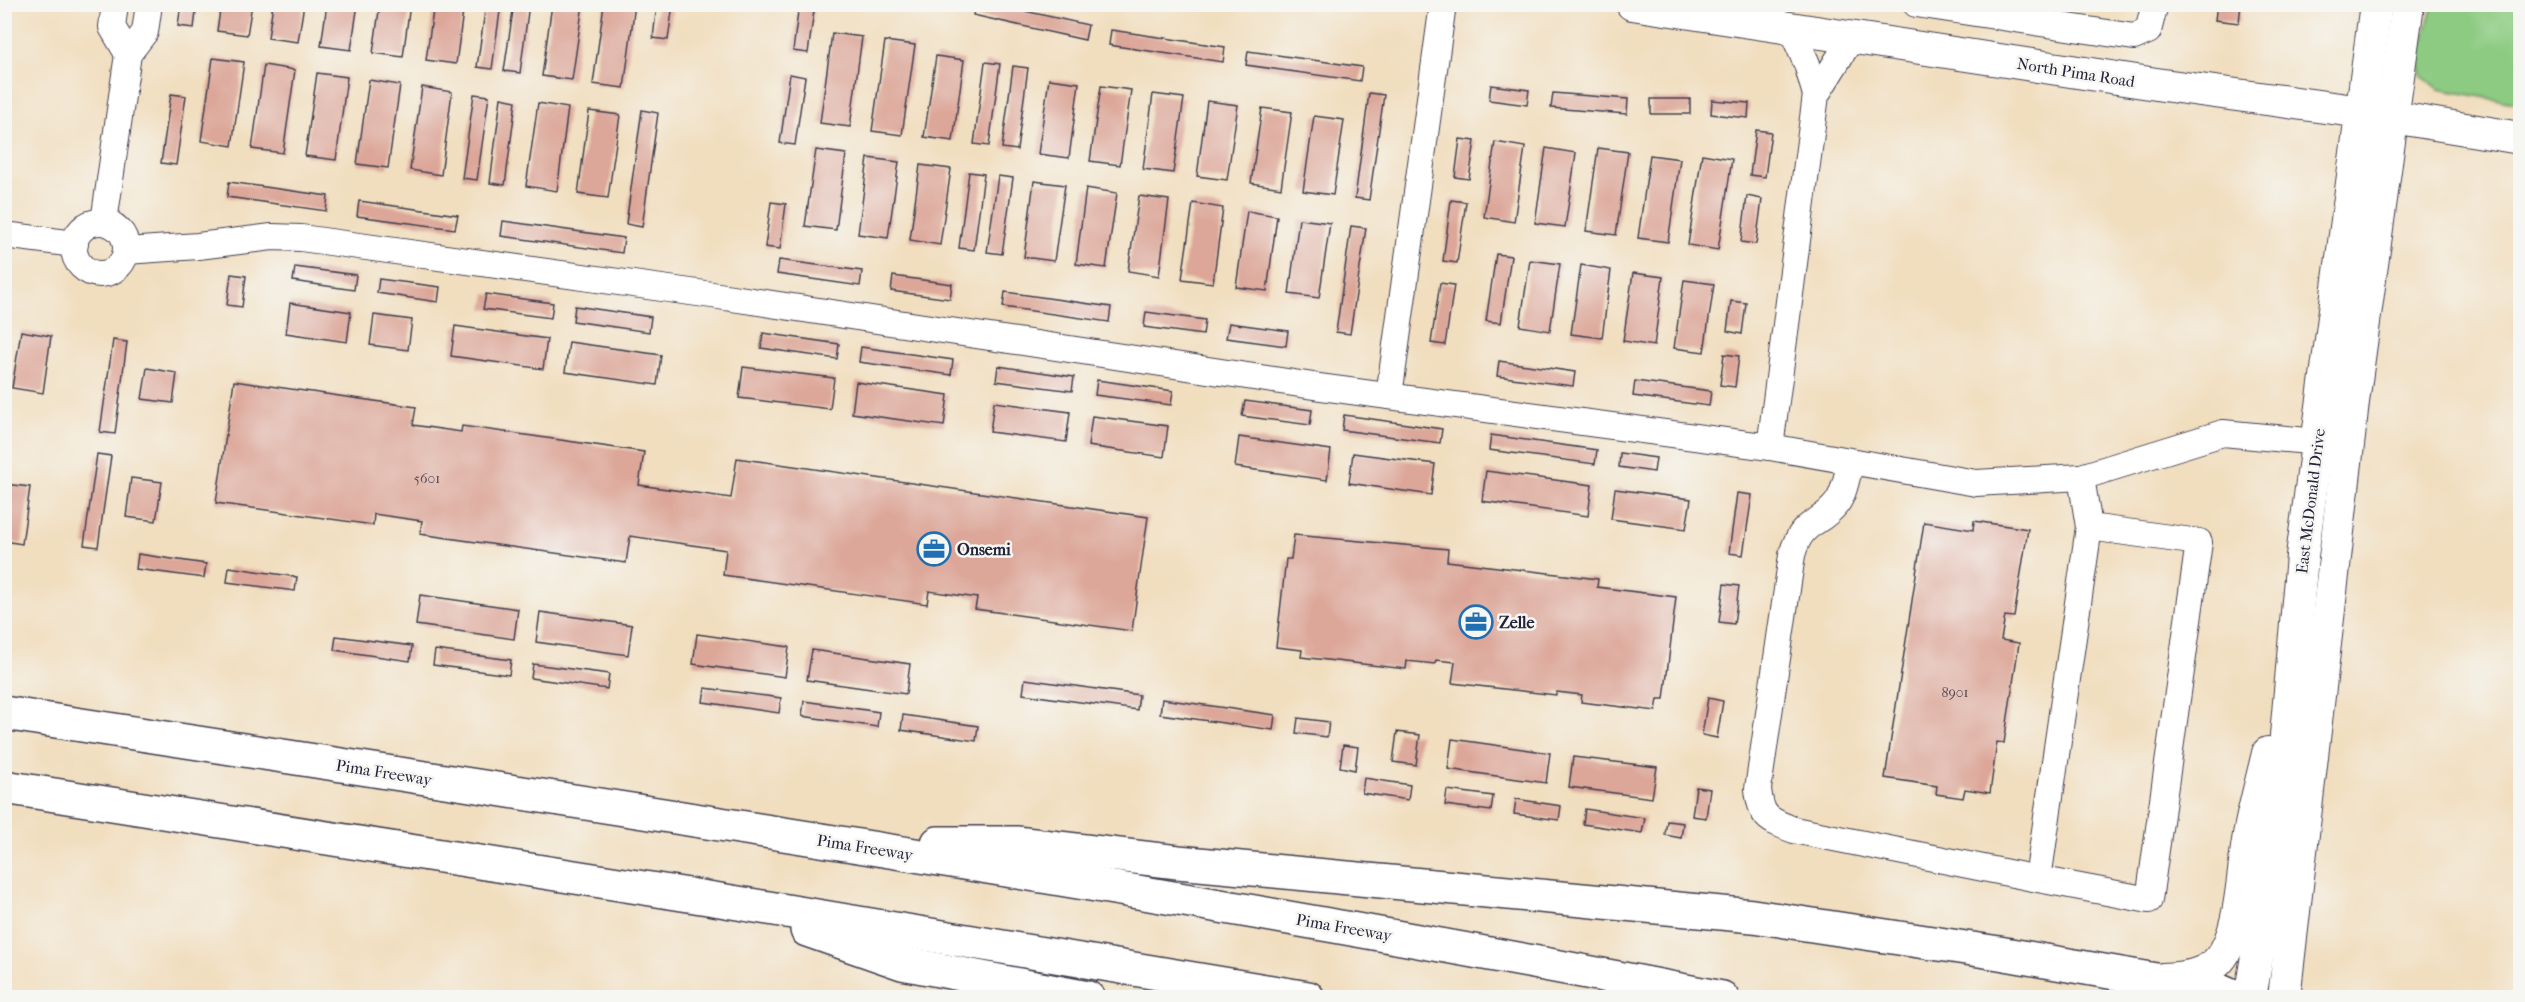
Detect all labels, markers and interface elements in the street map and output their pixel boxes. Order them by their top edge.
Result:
street label: North Pima Road [2016,54,2136,91]
street label: East McDonald Drive [2292,427,2329,575]
house number: 5601 [414,470,440,487]
office icon: Onsemi [916,531,952,567]
place label: Onsemi [957,540,1011,559]
office icon: Zelle [1458,604,1494,640]
place label: Zelle [1499,613,1534,632]
house number: 8901 [1941,684,1969,701]
street label: Pima Freeway [335,756,434,790]
street label: Pima Freeway [816,831,915,865]
street label: Pima Freeway [1295,910,1394,945]

